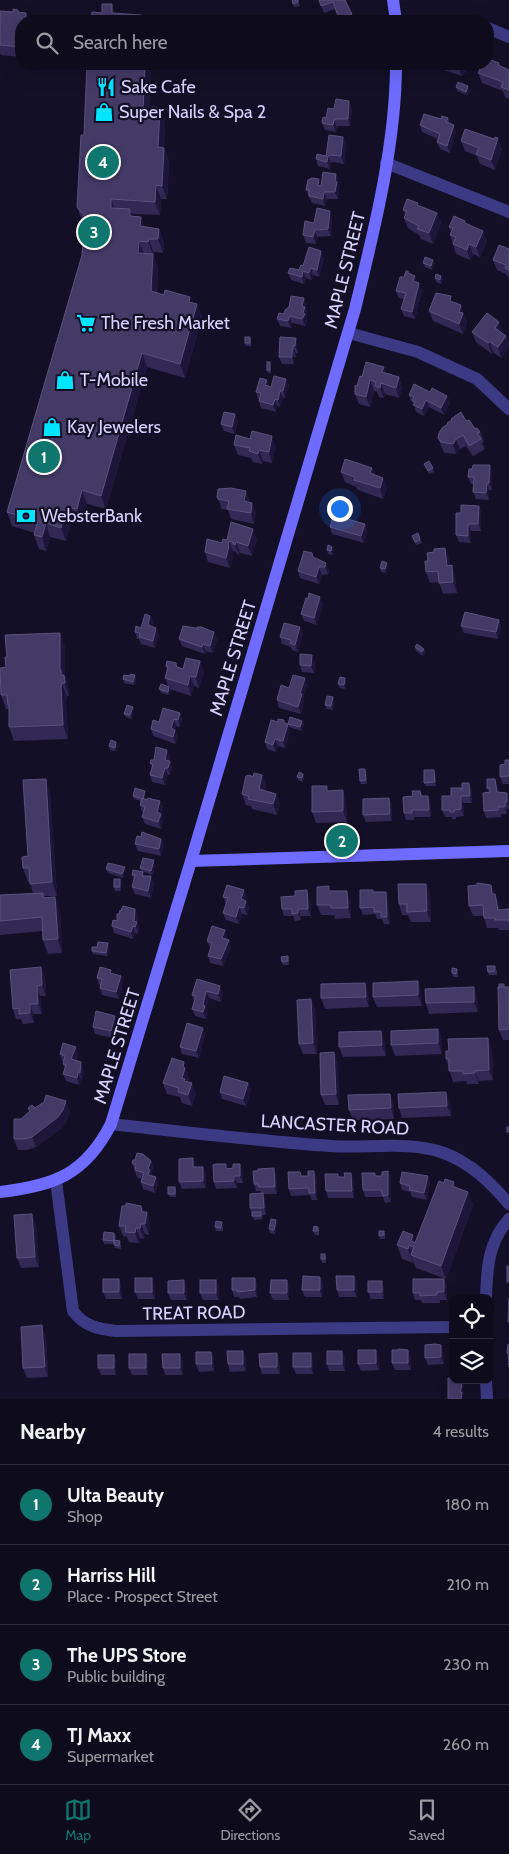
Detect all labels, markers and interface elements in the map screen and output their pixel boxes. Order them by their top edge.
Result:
search box [15,15,494,70]
icon: search [33,29,61,57]
text: Search here [73,31,167,54]
restaurant icon: Sake Cafe [95,76,117,98]
place label: Sake Cafe [121,76,196,98]
shop icon: Super Nails & Spa 2 [93,101,115,123]
place label: Super Nails & Spa 2 [119,101,266,123]
pin: 4 [87,143,119,181]
street label: MAPLE STREET [320,209,370,331]
pin: 3 [78,213,110,251]
supermarket icon: The Fresh Market [75,312,97,334]
place label: The Fresh Market [101,312,230,334]
shop icon: T-Mobile [54,369,76,391]
place label: T-Mobile [80,369,148,391]
shop icon: Kay Jewelers [41,416,63,438]
place label: Kay Jewelers [67,416,161,438]
pin: 1 [28,438,60,476]
your location [327,496,353,522]
bank icon: WebsterBank [15,505,37,527]
place label: WebsterBank [41,505,143,527]
street label: MAPLE STREET [205,597,261,718]
pin: 2 [326,822,358,860]
street label: MAPLE STREET [89,985,145,1106]
street label: LANCASTER ROAD [260,1110,410,1140]
map controls [449,1294,494,1384]
button: locate [449,1294,494,1339]
street label: TREAT ROAD [142,1301,246,1325]
button: layers [449,1339,494,1384]
text: Nearby [20,1419,86,1444]
text: 4 results [432,1422,489,1441]
text: Ulta Beauty [67,1484,164,1507]
text: 1 [33,1495,39,1514]
text: 180 m [445,1495,489,1514]
text: Shop [67,1507,103,1526]
text: Harriss Hill [67,1564,156,1587]
text: 2 [32,1575,40,1594]
text: 210 m [447,1575,489,1594]
text: Place · Prospect Street [67,1587,218,1606]
text: The UPS Store [67,1644,186,1667]
text: 3 [32,1655,40,1674]
text: 230 m [443,1655,489,1674]
text: Public building [67,1667,165,1686]
text: TJ Maxx [67,1724,131,1747]
text: 4 [31,1735,41,1754]
text: 260 m [443,1735,489,1754]
text: Supermarket [67,1747,154,1766]
tab: Map [64,1796,92,1844]
tab: Directions [220,1796,280,1844]
tab: Saved [408,1796,445,1844]

